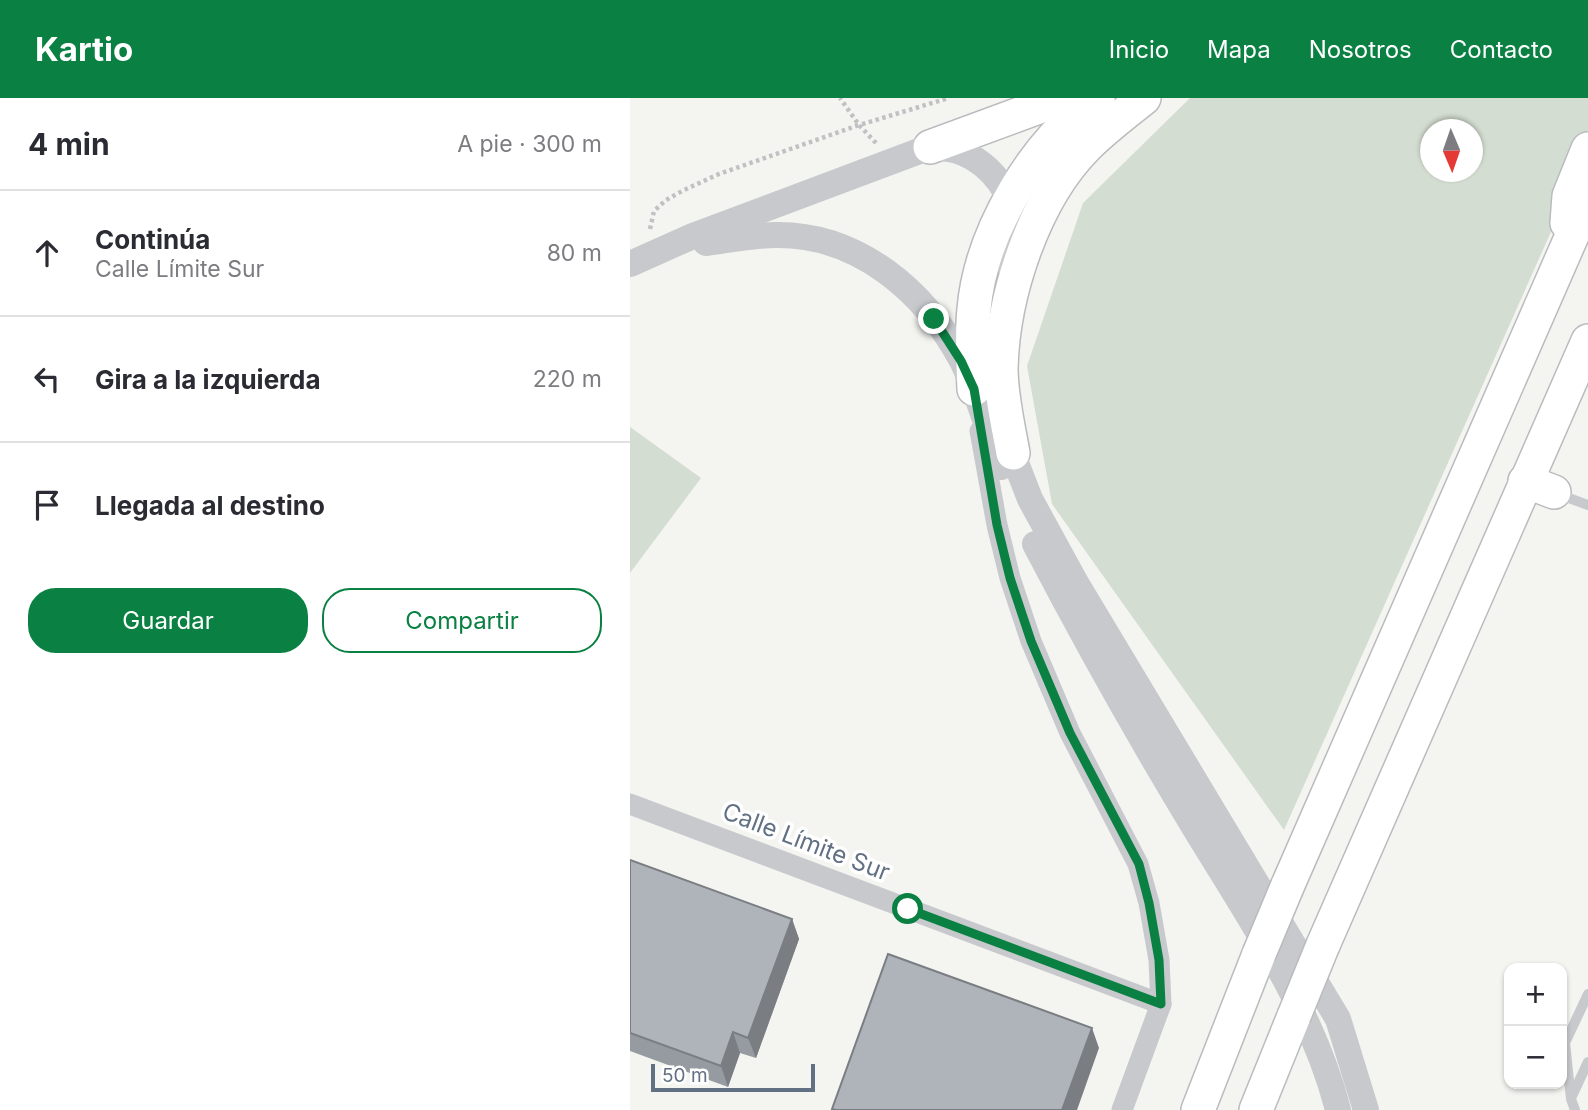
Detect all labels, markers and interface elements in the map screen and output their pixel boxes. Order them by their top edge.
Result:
text: Kartio [35,29,133,69]
text: Inicio [1109,35,1169,64]
text: Mapa [1207,35,1271,64]
text: Nosotros [1309,35,1412,64]
text: Contacto [1450,35,1553,64]
north arrow [1420,119,1483,182]
text: 4 min [28,126,110,162]
text: A pie · 300 m [457,130,602,158]
text: Continúa [95,224,210,255]
icon: ahead [28,234,66,272]
text: 80 m [547,239,602,267]
text: Calle Límite Sur [95,255,264,283]
route end [918,303,949,334]
icon: left [28,360,66,398]
text: Gira a la izquierda [95,364,321,395]
text: 220 m [533,365,602,393]
icon: arrive [28,486,66,524]
text: Llegada al destino [95,490,325,521]
button: Guardar [28,588,308,653]
button: Compartir [322,588,602,653]
street label: Calle Límite Sur [719,796,894,887]
route start [892,893,923,924]
map controls [1504,963,1567,1089]
button: + [1504,963,1567,1026]
button: − [1504,1026,1567,1089]
scale bar [651,1061,816,1093]
text: 50 m [662,1064,708,1087]

